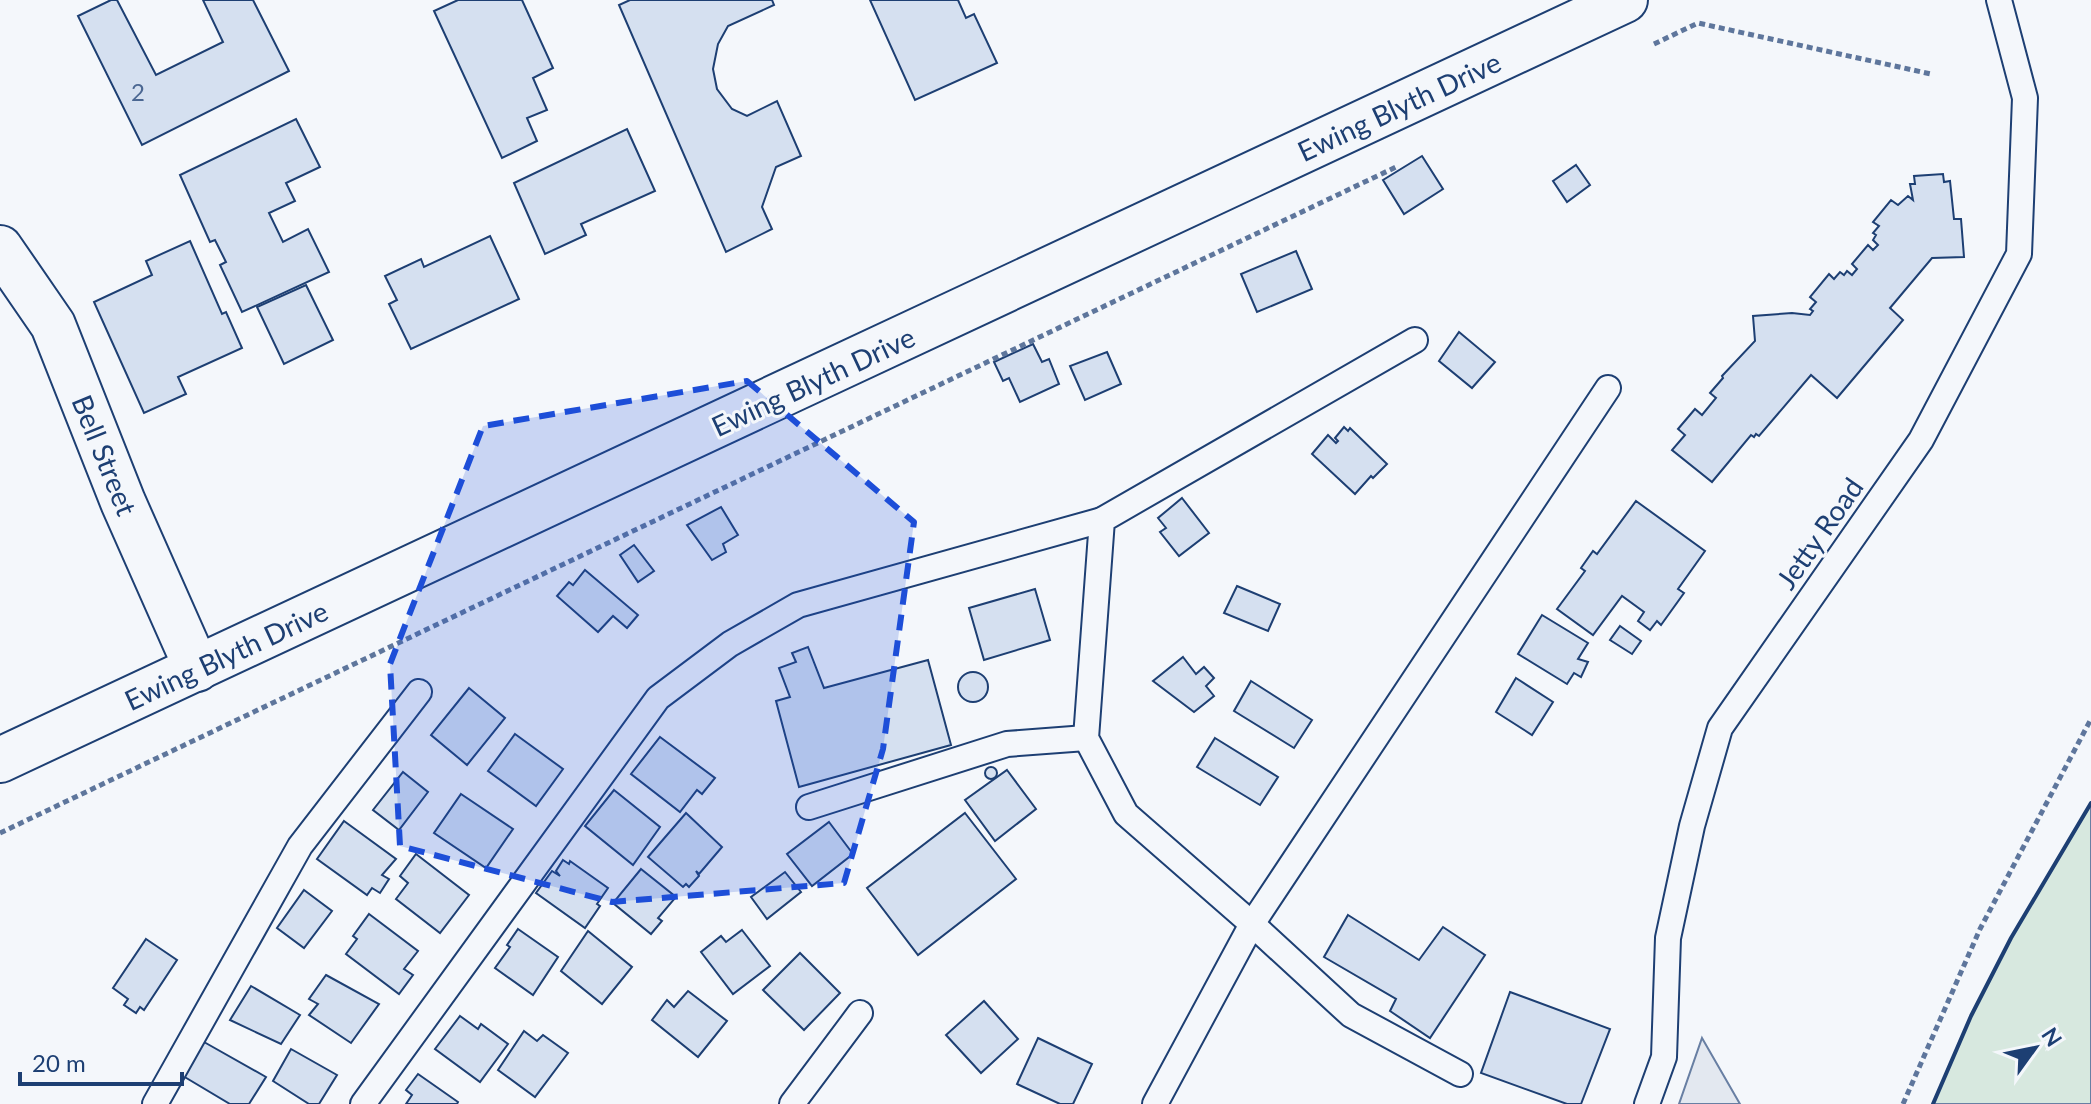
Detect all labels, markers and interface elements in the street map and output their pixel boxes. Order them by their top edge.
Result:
street label: Ewing Blyth Drive [1292,44,1506,168]
house number: 2 [131,77,145,106]
street label: Ewing Blyth Drive [706,319,920,443]
street label: Bell Street [65,390,145,520]
street label: Jetty Road [1768,471,1870,595]
street label: Ewing Blyth Drive [119,593,333,717]
north arrow [1995,1008,2075,1088]
text: N [2036,1022,2068,1051]
scale bar [20,1036,182,1086]
text: 20 m [32,1048,86,1077]

